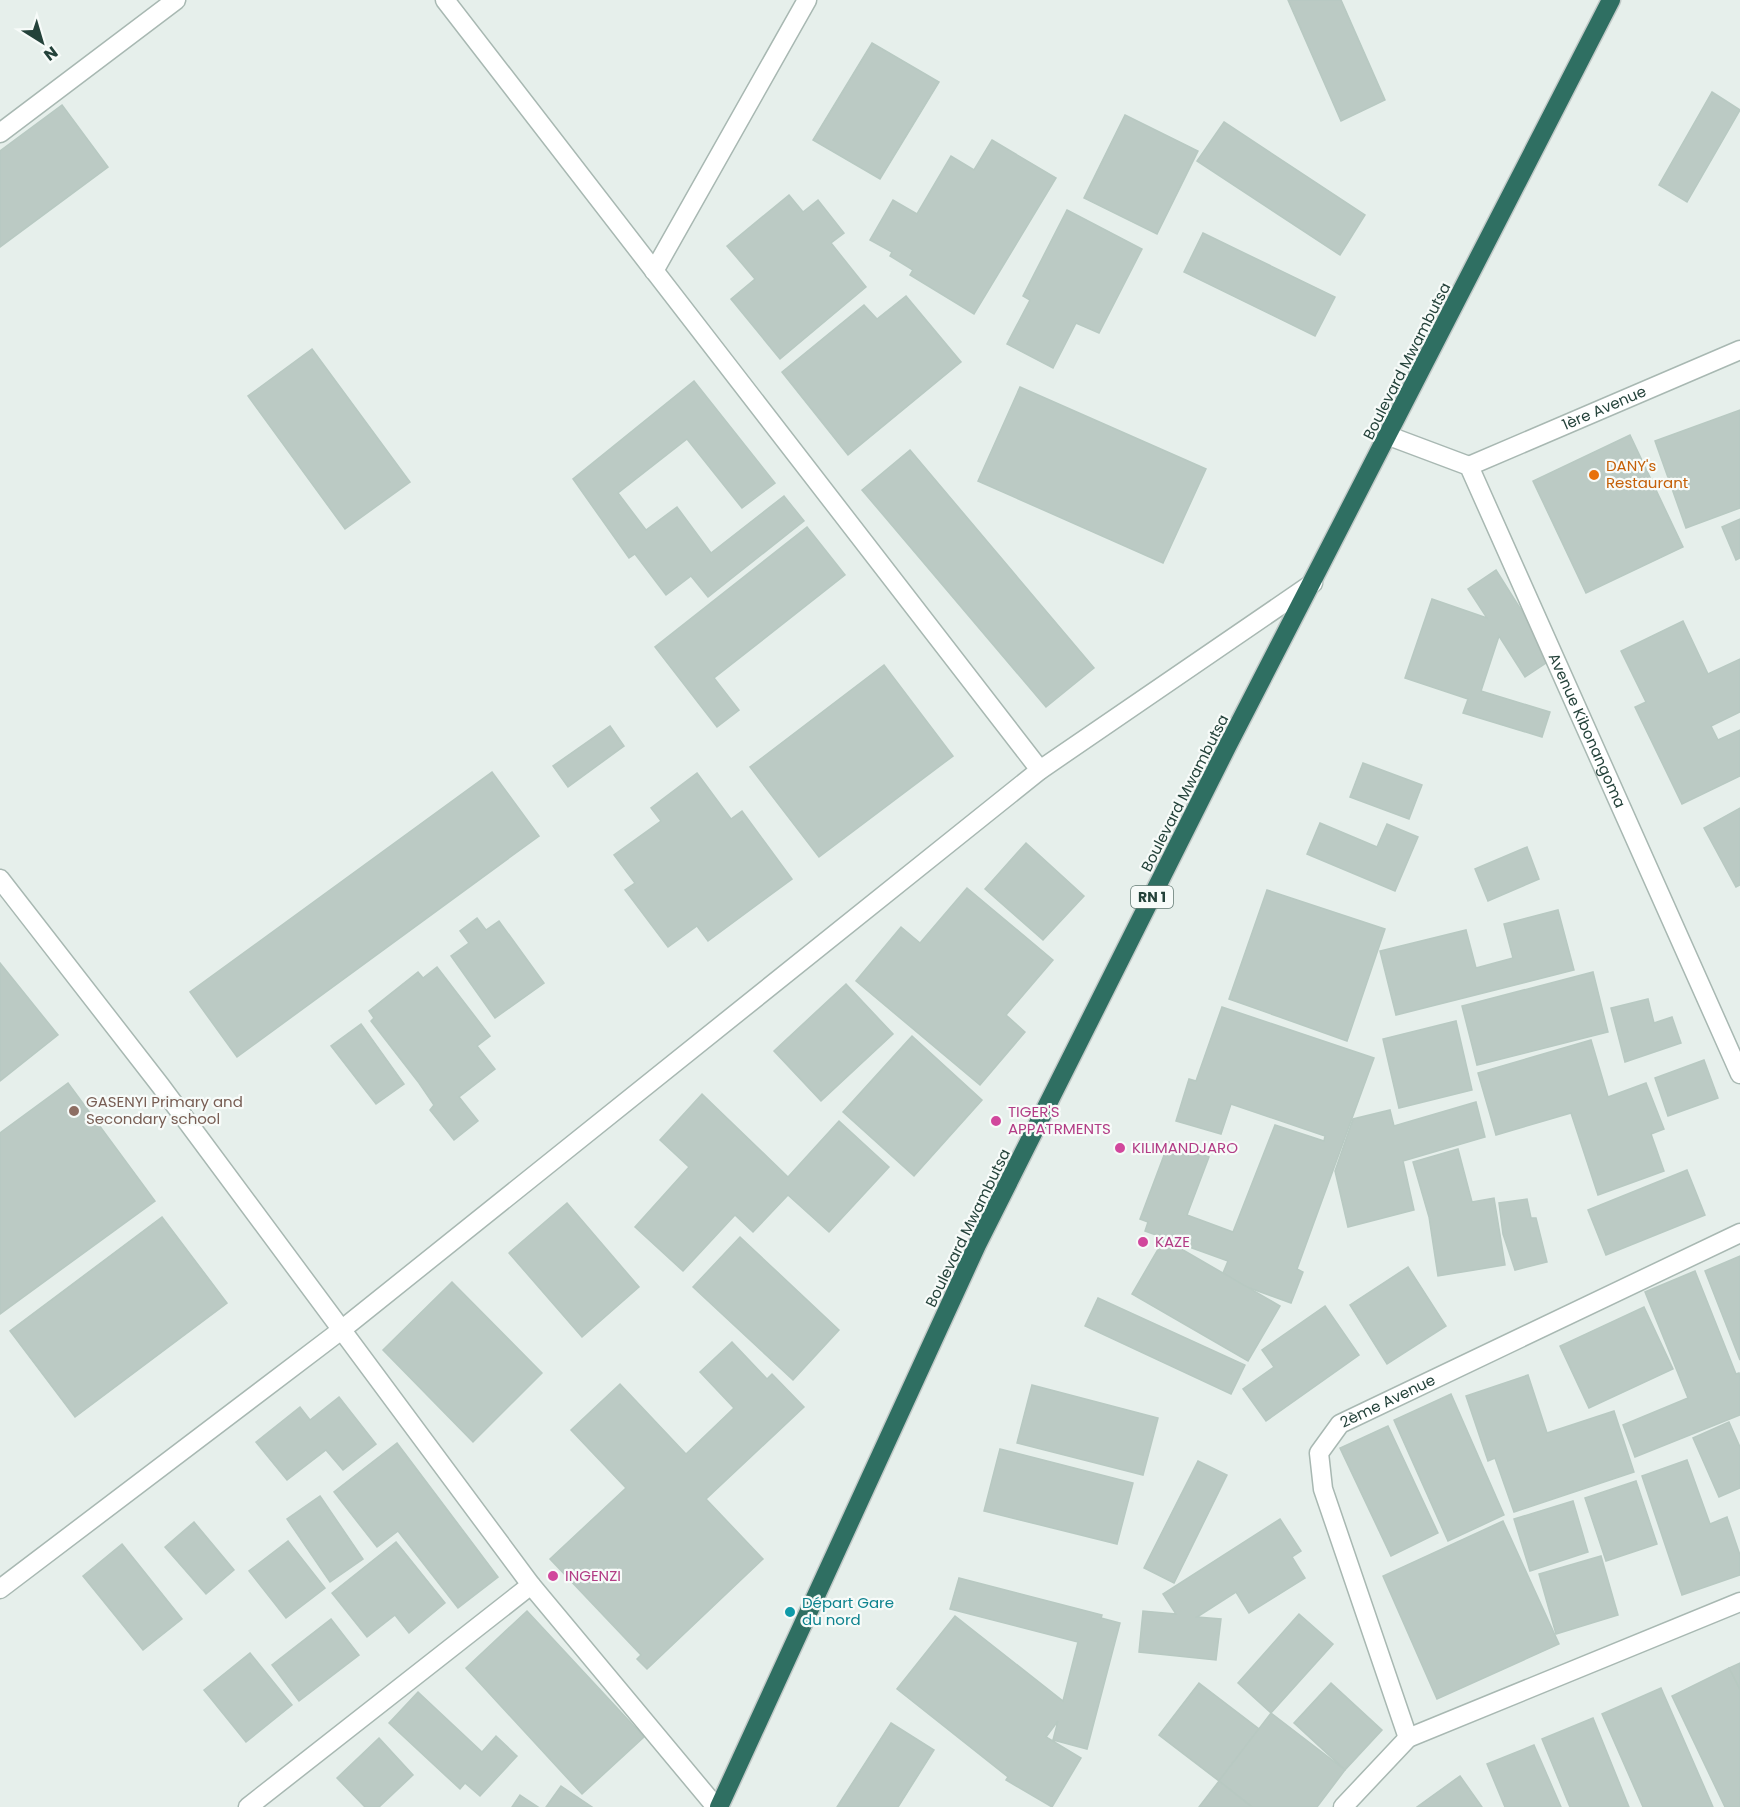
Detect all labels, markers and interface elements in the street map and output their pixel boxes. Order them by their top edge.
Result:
north arrow [12,12,72,72]
text: N [39,41,62,66]
street label: Boulevard Mwambutsa [1358,279,1455,443]
street label: 1ère Avenue [1559,380,1649,435]
place label: DANY's Restaurant [1606,455,1688,493]
marker: DANY's Restaurant [1587,468,1601,482]
street label: Avenue Kibonangoma [1544,649,1631,811]
street label: Boulevard Mwambutsa [1136,711,1233,875]
road number: RN 1 [1131,886,1173,908]
place label: GASENYI Primary and Secondary school [86,1091,243,1129]
place label: TIGER'S APPATRMENTS [1008,1101,1111,1139]
marker: GASENYI Primary and Secondary school [67,1104,81,1118]
marker: TIGER'S APPATRMENTS [989,1114,1003,1128]
place label: KILIMANDJARO [1132,1137,1238,1158]
marker: KILIMANDJARO [1113,1141,1127,1155]
street label: Boulevard Mwambutsa [920,1145,1015,1310]
place label: KAZE [1155,1231,1190,1252]
marker: KAZE [1136,1235,1150,1249]
street label: 2ème Avenue [1336,1369,1439,1432]
place label: INGENZI [565,1565,621,1586]
marker: INGENZI [546,1569,560,1583]
place label: Départ Gare du nord [802,1592,894,1630]
marker: Départ Gare du nord [783,1605,797,1619]

